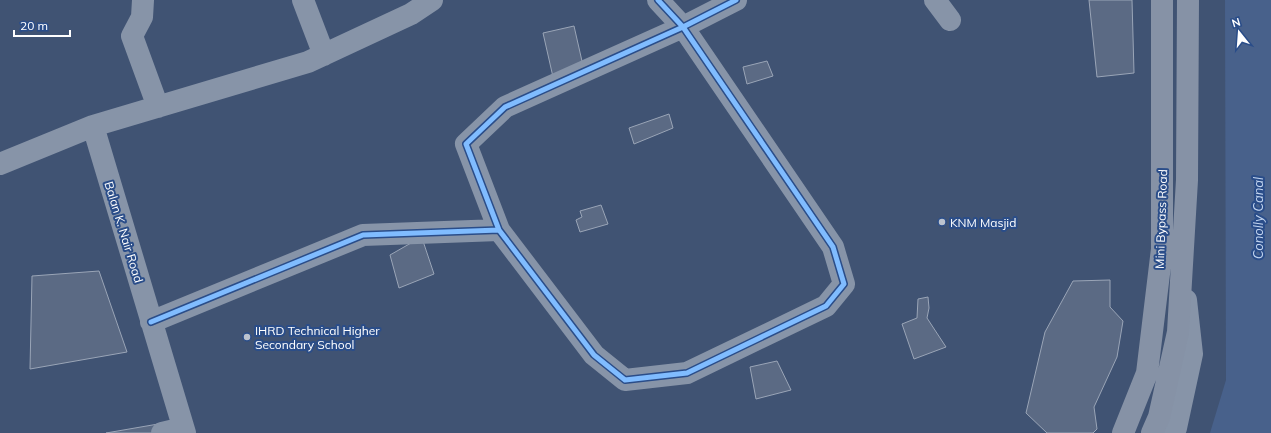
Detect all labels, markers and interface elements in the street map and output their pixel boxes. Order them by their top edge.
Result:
scale bar [14,12,70,38]
north arrow [1219,12,1259,52]
text: N [1230,15,1242,30]
text: 20 m [20,18,48,33]
street label: Mini Bypass Road [1152,169,1170,269]
water label: Conolly Canal [1250,176,1266,259]
street label: Balan K. Nair Road [101,180,147,284]
place label: KNM Masjid [950,215,1016,230]
marker: KNM Masjid [937,217,947,227]
place label: IHRD Technical Higher Secondary School [255,323,380,352]
marker: IHRD Technical Higher Secondary School [242,332,252,342]

